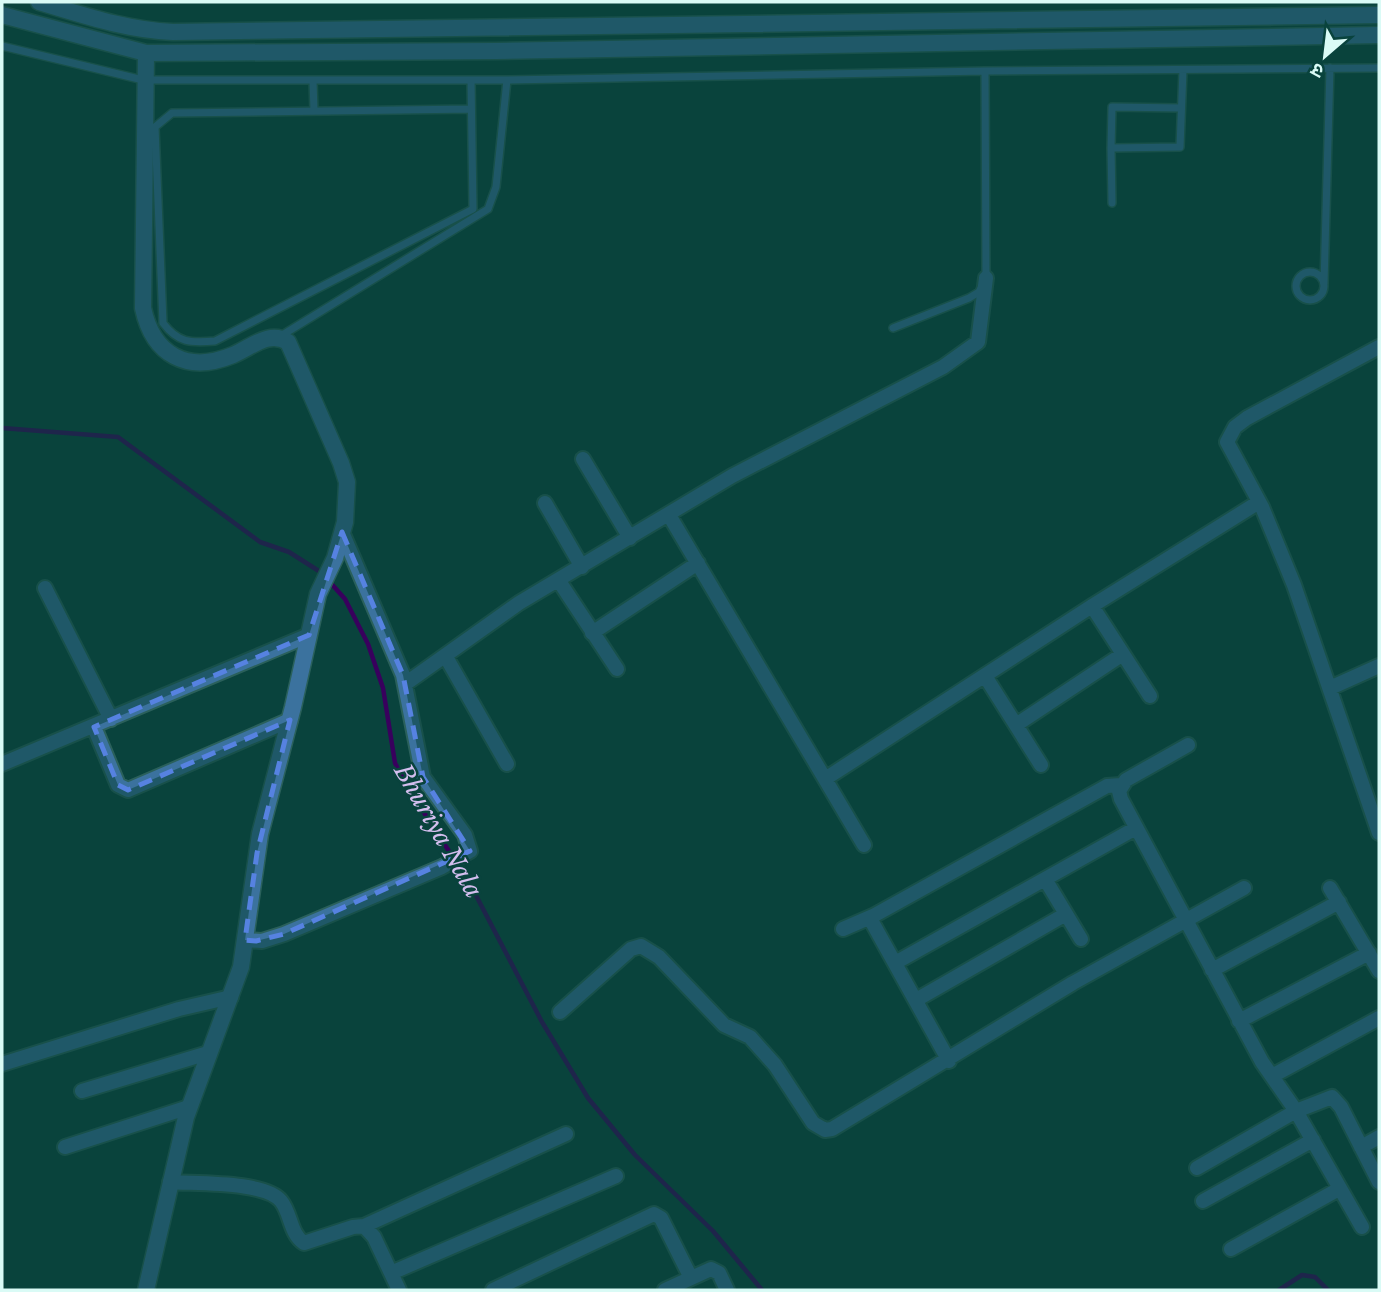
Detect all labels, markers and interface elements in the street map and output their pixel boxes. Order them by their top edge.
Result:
north arrow [1290,21,1360,91]
text: उ [1306,57,1328,83]
water label: Bhuriya Nala [388,758,488,903]

